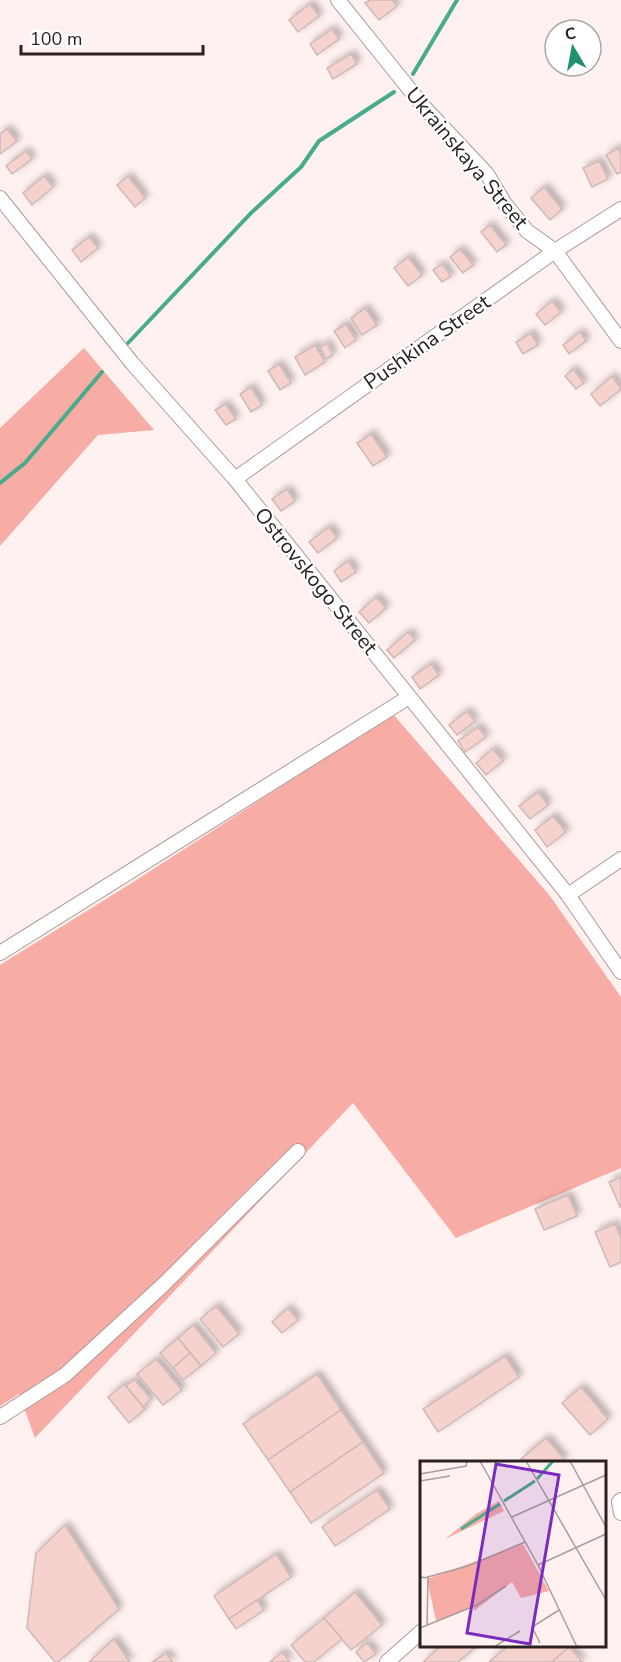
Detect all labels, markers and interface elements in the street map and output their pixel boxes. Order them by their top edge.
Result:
scale bar [21,18,202,56]
north arrow [543,18,603,78]
text: С [563,22,578,46]
text: 100 m [30,27,82,51]
street label: Ukrainskaya Street [399,81,535,235]
street label: Pushkina Street [358,288,496,396]
street label: Ostrovskogo Street [248,502,384,661]
inset map [420,1461,606,1647]

